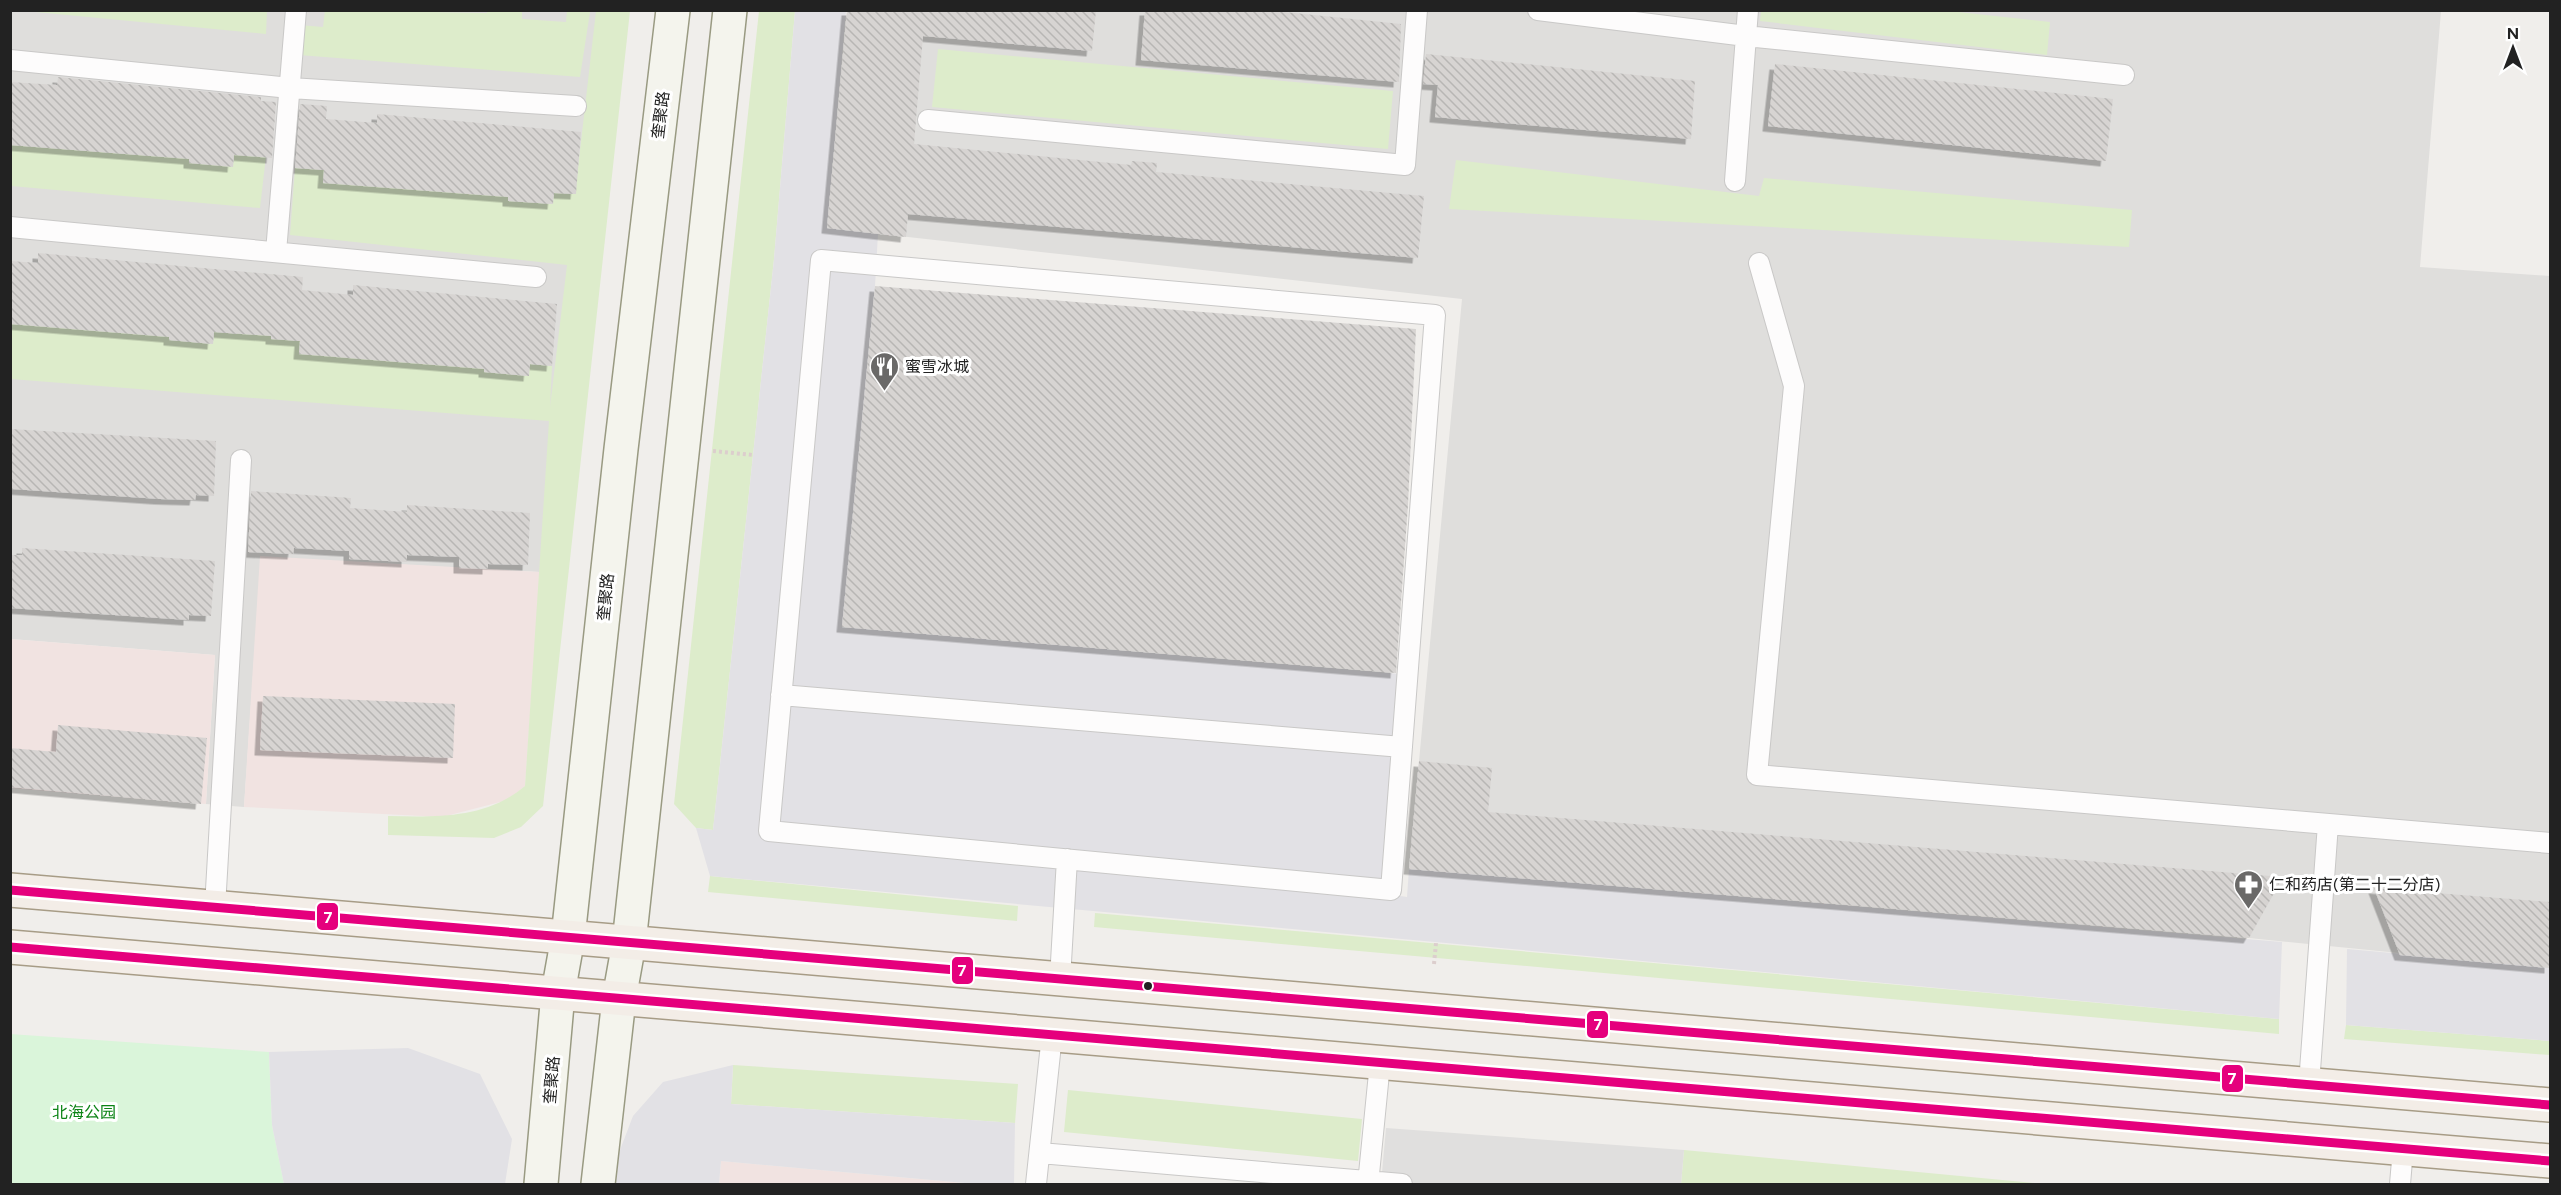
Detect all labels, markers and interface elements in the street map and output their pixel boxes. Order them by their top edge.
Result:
north arrow [2483,18,2543,78]
text: N [2507,24,2519,43]
street label: 奎聚路 [648,90,673,140]
restaurant icon: 蜜雪冰城 [868,350,900,392]
place label: 蜜雪冰城 [905,357,969,376]
street label: 奎聚路 [594,572,617,622]
pharmacy icon: 仁和药店(第二十二分店) [2232,868,2264,910]
place label: 仁和药店(第二十二分店) [2269,875,2440,894]
line badge: 7 [316,902,339,931]
text: 7 [324,908,333,927]
line badge: 7 [951,956,974,985]
text: 7 [958,961,967,980]
unlabelled marker [1142,980,1154,992]
line badge: 7 [1586,1010,1609,1039]
text: 7 [1594,1015,1603,1034]
street label: 奎聚路 [540,1055,563,1105]
line badge: 7 [2221,1064,2244,1093]
text: 7 [2228,1069,2237,1088]
park label: 北海公园 [52,1103,116,1122]

